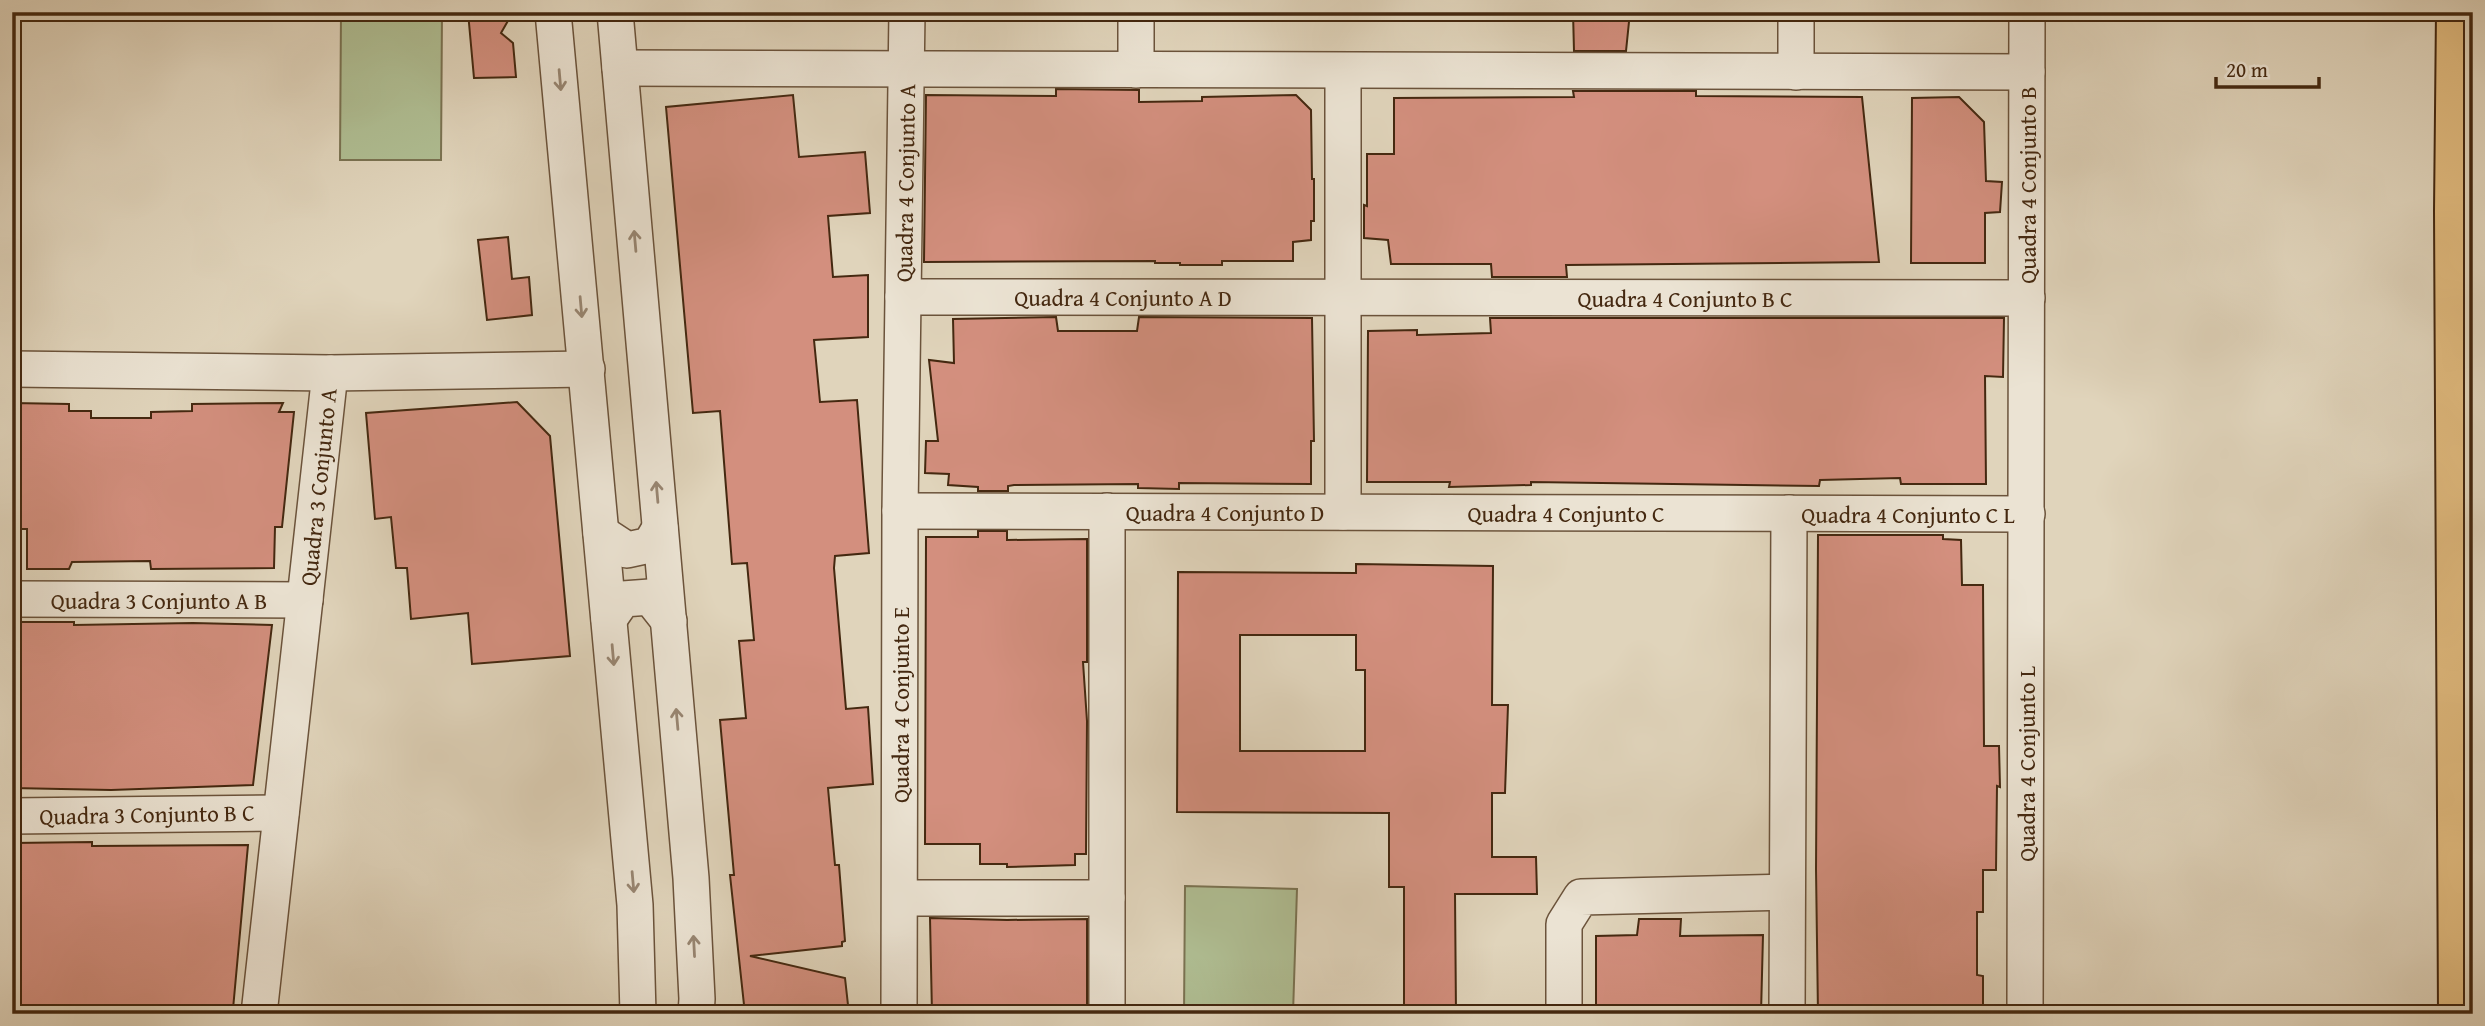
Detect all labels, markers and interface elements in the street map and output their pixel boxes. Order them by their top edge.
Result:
scale bar [2216,46,2319,90]
text: 20 m [2226,54,2268,85]
one-way arrow [553,68,566,91]
street label: Quadra 4 Conjunto A [887,83,923,282]
street label: Quadra 4 Conjunto B [2011,86,2044,284]
one-way arrow [628,230,641,253]
street label: Quadra 4 Conjunto A D [1014,281,1232,314]
street label: Quadra 4 Conjunto B C [1577,282,1793,315]
one-way arrow [575,295,588,317]
street label: Quadra 3 Conjunto A [291,387,345,587]
one-way arrow [650,481,663,504]
street label: Quadra 4 Conjunto D [1126,496,1324,529]
street label: Quadra 4 Conjunto C [1468,497,1665,530]
street label: Quadra 4 Conjunto C L [1801,498,2015,531]
street label: Quadra 3 Conjunto A B [51,584,267,617]
street label: Quadra 4 Conjunto E [884,607,917,803]
one-way arrow [606,643,619,666]
street label: Quadra 4 Conjunto L [2010,666,2043,862]
one-way arrow [670,708,683,731]
street label: Quadra 3 Conjunto B C [39,796,255,832]
one-way arrow [627,870,640,893]
one-way arrow [688,934,701,957]

